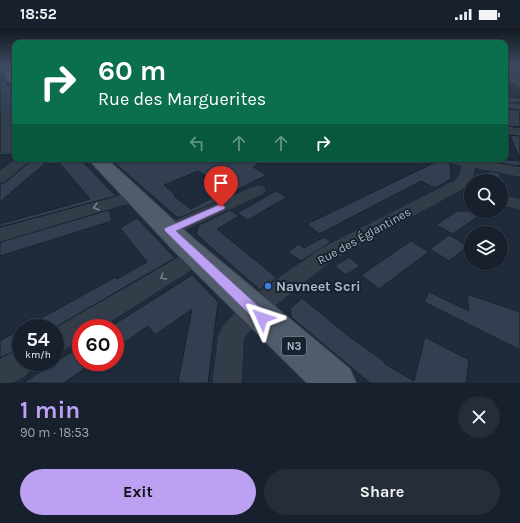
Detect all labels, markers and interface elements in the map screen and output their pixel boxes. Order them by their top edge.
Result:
text: 18:52 [20,5,57,23]
text: 60 m [98,54,166,87]
icon: right [32,56,84,108]
text: Rue des Marguerites [98,88,266,110]
icon: left [186,132,208,154]
icon: ahead [228,132,250,154]
icon: ahead [270,132,292,154]
icon: right [312,132,334,154]
pin [204,166,238,207]
icon: arrive [210,172,232,194]
map controls [464,174,508,270]
button: search [464,174,508,218]
one-way arrow [92,203,99,211]
street label: Rue des Églantines [314,204,413,267]
button: layers [464,226,508,270]
one-way arrow [160,272,167,280]
place label: Navneet Scri [276,278,361,295]
marker: Navneet Scri [263,281,273,291]
position arrow [241,297,283,339]
speed limit sign: 60 [72,319,124,371]
text: 54 [26,328,50,351]
road number: N3 [282,337,306,355]
text: km/h [25,349,51,361]
text: 1 min [20,396,80,424]
button: close [458,396,500,438]
text: 90 m · 18:53 [20,425,89,440]
button: Exit [20,469,256,515]
button: Share [264,469,500,515]

